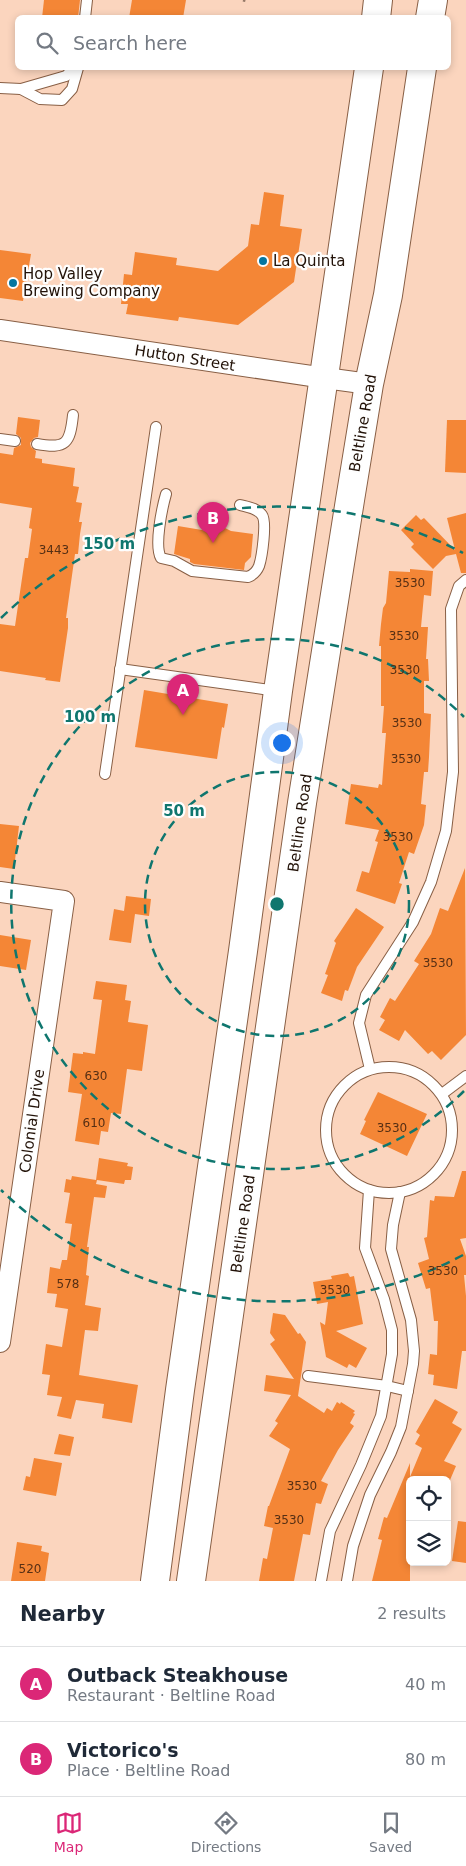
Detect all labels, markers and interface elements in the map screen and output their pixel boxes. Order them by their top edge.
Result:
search box [15,15,451,70]
icon: search [33,29,61,57]
text: Search here [73,32,187,54]
place label: La Quinta [273,252,345,270]
marker: La Quinta [257,255,269,267]
place label: Hop Valley Brewing Company [23,265,160,300]
marker: Hop Valley Brewing Company [7,277,19,289]
street label: Hutton Street [133,341,237,375]
street label: Beltline Road [346,373,380,473]
pin: B [197,502,229,543]
text: 150 m [83,535,135,553]
house number: 3443 [39,543,69,557]
house number: 3530 [395,576,425,590]
house number: 3530 [389,629,419,643]
house number: 3530 [390,663,420,677]
pin: A [167,674,199,715]
text: 100 m [64,708,116,726]
house number: 3530 [392,716,422,730]
your location [269,730,295,756]
house number: 3530 [391,752,421,766]
street label: Beltline Road [284,773,316,873]
text: 50 m [163,802,205,820]
house number: 3530 [383,830,413,844]
centre of rings [268,895,286,913]
house number: 3530 [423,956,453,970]
street label: Colonial Drive [16,1068,48,1174]
house number: 630 [85,1069,107,1083]
house number: 610 [83,1116,105,1130]
house number: 3530 [377,1121,407,1135]
street label: Beltline Road [227,1174,259,1274]
house number: 3530 [428,1264,458,1278]
house number: 578 [57,1277,79,1291]
house number: 3530 [320,1283,350,1297]
map controls [406,1476,451,1566]
button: locate [406,1476,451,1521]
house number: 3530 [287,1479,317,1493]
house number: 3530 [274,1513,304,1527]
button: layers [406,1521,451,1566]
house number: 520 [19,1562,41,1576]
text: Nearby [20,1602,105,1626]
text: 2 results [377,1604,446,1623]
text: Outback Steakhouse [67,1664,288,1686]
text: A [30,1675,42,1694]
text: 40 m [405,1675,446,1694]
text: Restaurant · Beltline Road [67,1686,276,1705]
text: Victorico's [67,1739,179,1761]
text: B [30,1750,42,1769]
text: 80 m [405,1750,446,1769]
text: Place · Beltline Road [67,1761,230,1780]
tab: Map [54,1809,83,1855]
tab: Directions [191,1809,261,1855]
tab: Saved [369,1809,412,1855]

